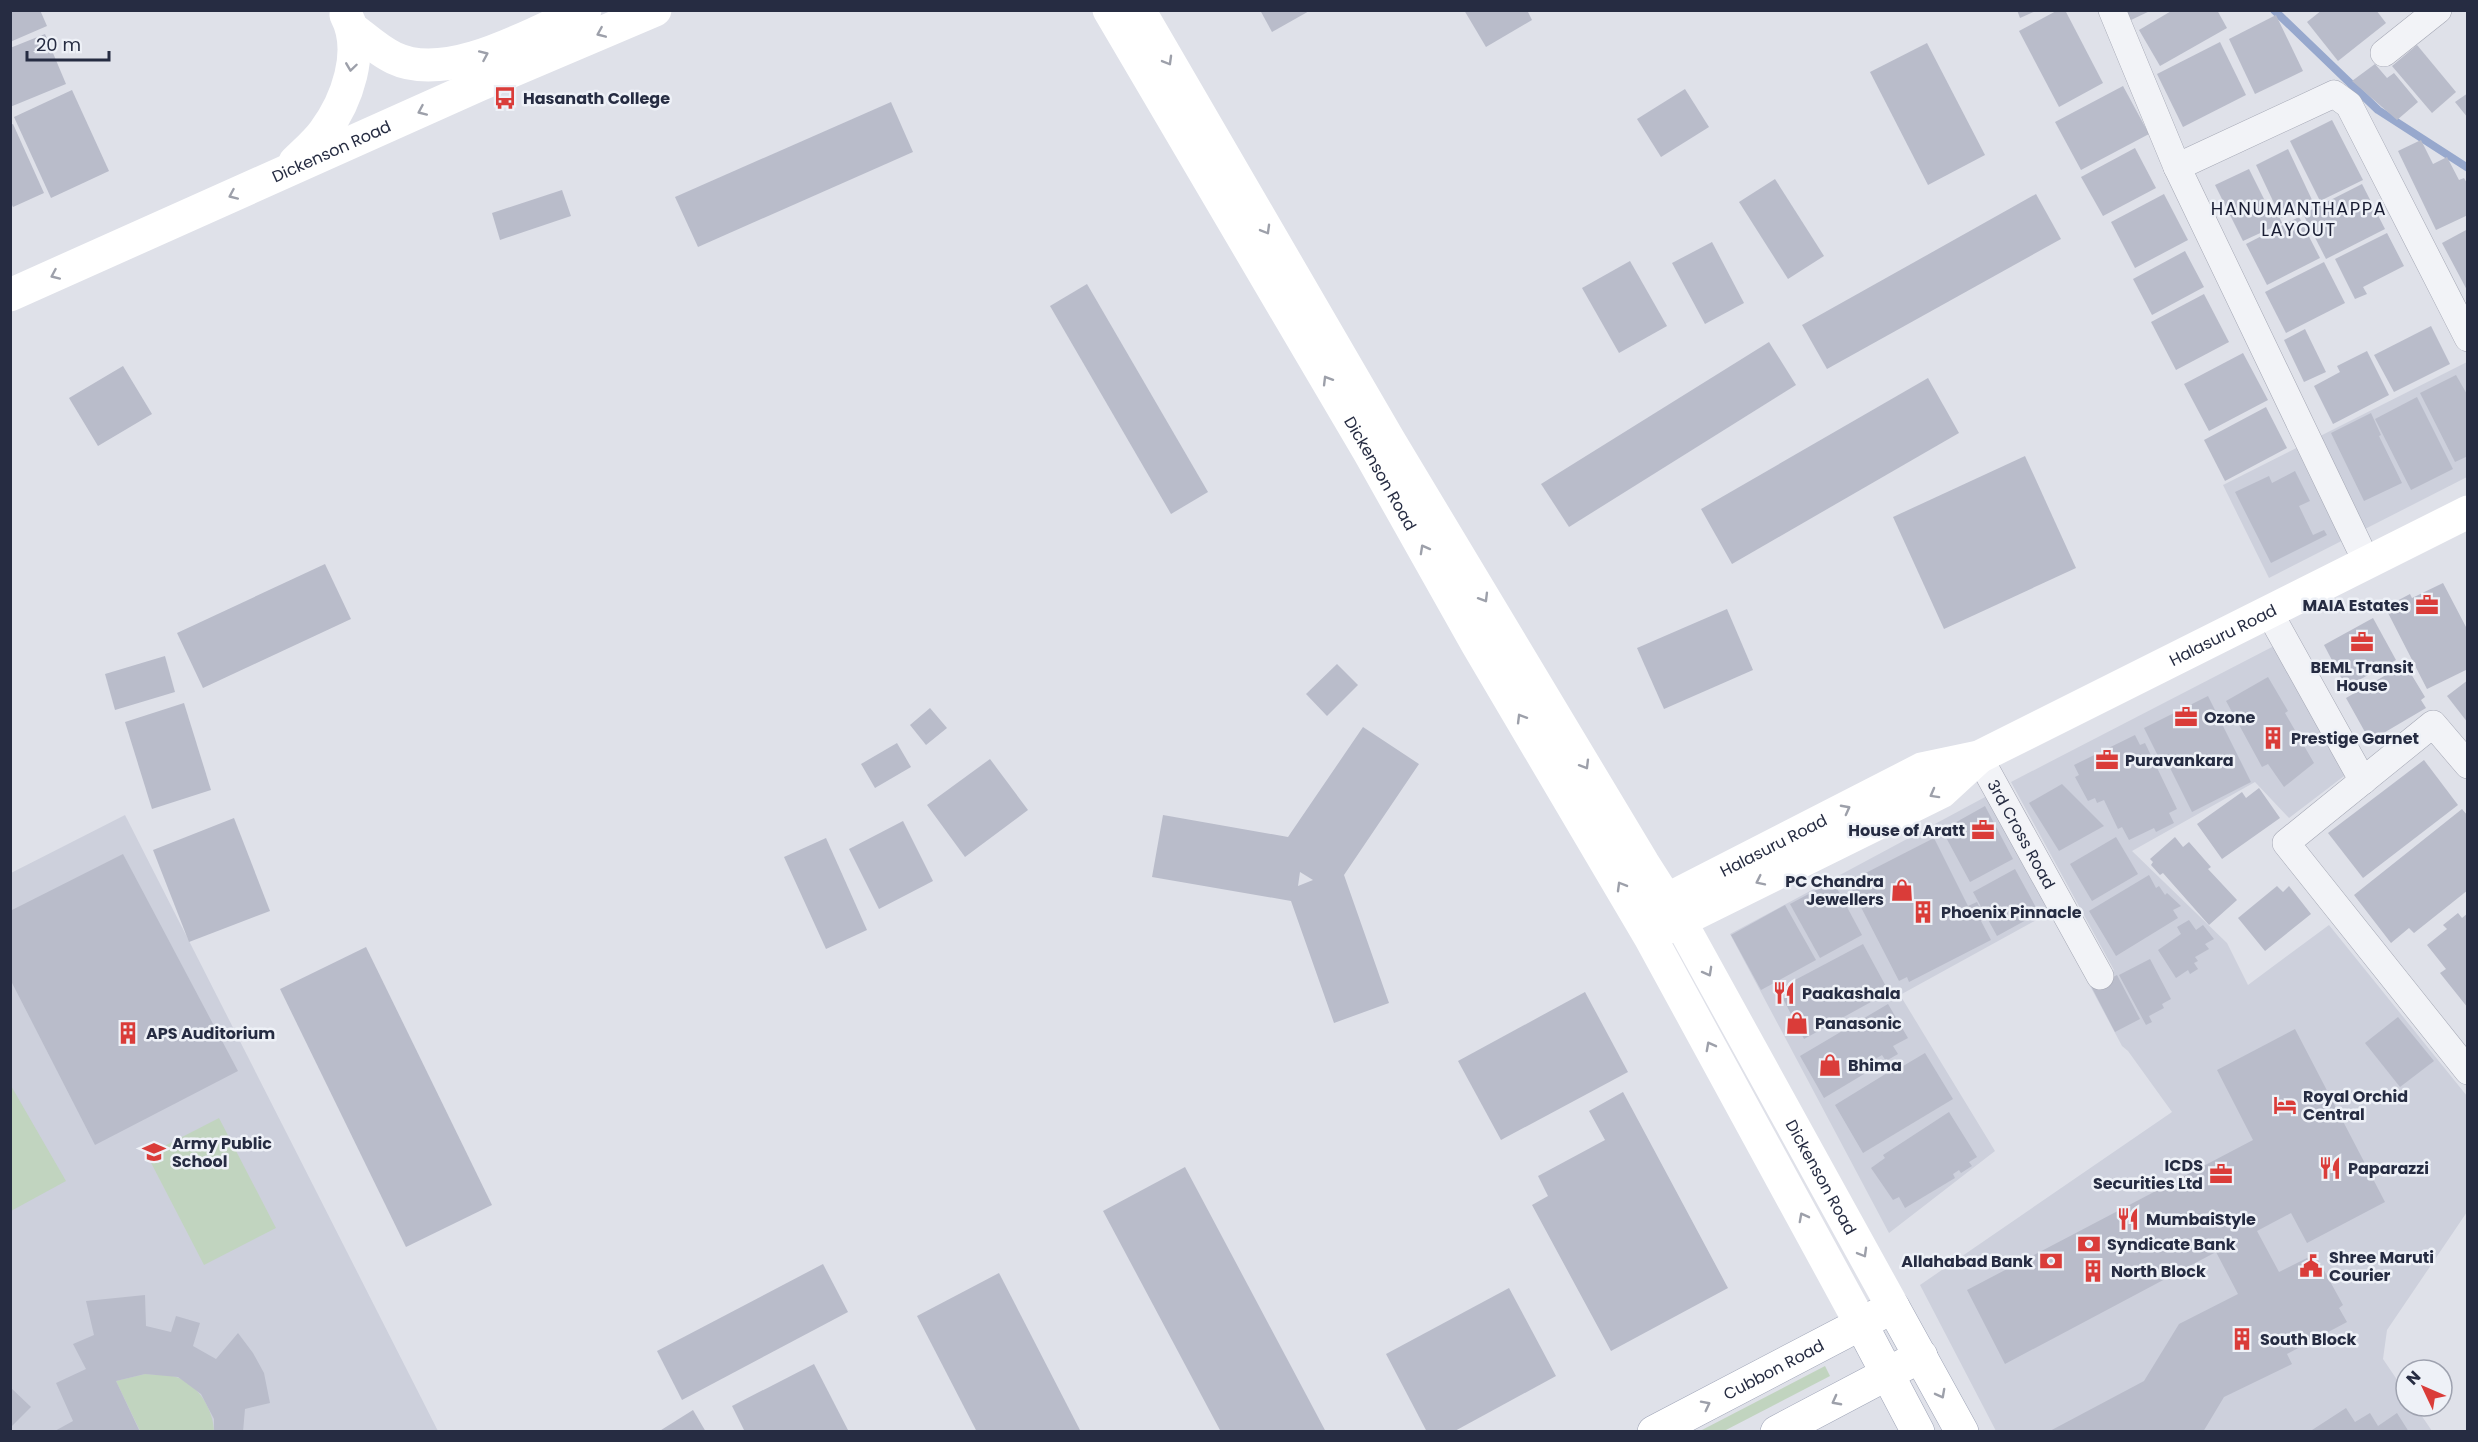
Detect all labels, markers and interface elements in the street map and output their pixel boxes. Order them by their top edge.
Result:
scale bar [27,24,110,62]
one-way arrow [596,26,607,38]
text: 20 m [36,32,81,57]
one-way arrow [477,50,488,62]
one-way arrow [1161,55,1173,65]
one-way arrow [346,62,358,71]
bus stop icon: Hasanath College [492,85,518,111]
place label: Hasanath College [523,87,670,110]
one-way arrow [418,104,429,116]
street label: Dickenson Road [268,115,395,188]
one-way arrow [229,188,240,200]
district label: HANUMANTHAPPA LAYOUT [2211,196,2387,242]
one-way arrow [1259,224,1271,234]
one-way arrow [51,268,62,280]
one-way arrow [1323,376,1334,386]
street label: Dickenson Road [1338,412,1422,535]
one-way arrow [1420,545,1431,556]
one-way arrow [1476,592,1488,602]
office icon: MAIA Estates [2414,592,2440,618]
place label: MAIA Estates [2302,594,2409,617]
street label: Halasuru Road [2165,599,2281,672]
office icon: BEML Transit House [2349,629,2375,655]
place label: BEML Transit House [2310,656,2414,697]
office icon: Ozone [2173,704,2199,730]
place label: Ozone [2204,706,2255,729]
one-way arrow [1517,714,1529,724]
building icon: Prestige Garnet [2260,725,2286,751]
place label: Prestige Garnet [2291,727,2419,750]
office icon: Puravankara [2094,747,2120,773]
place label: Puravankara [2125,749,2234,772]
one-way arrow [1577,759,1589,769]
street label: 3rd Cross Road [1982,775,2061,893]
one-way arrow [1930,787,1941,798]
one-way arrow [1840,805,1851,816]
street label: Halasuru Road [1716,809,1831,883]
office icon: House of Aratt [1970,817,1996,843]
place label: House of Aratt [1848,819,1965,842]
place label: PC Chandra Jewellers [1785,870,1884,911]
one-way arrow [1755,873,1766,885]
shop icon: PC Chandra Jewellers [1889,877,1915,903]
one-way arrow [1617,882,1628,892]
building icon: Phoenix Pinnacle [1910,899,1936,925]
place label: Phoenix Pinnacle [1941,901,2082,924]
one-way arrow [1701,966,1712,976]
restaurant icon: Paakashala [1771,980,1797,1006]
place label: Paakashala [1802,982,1901,1005]
shop icon: Panasonic [1784,1010,1810,1036]
place label: Panasonic [1815,1012,1902,1035]
building icon: APS Auditorium [115,1020,141,1046]
place label: APS Auditorium [146,1022,275,1045]
one-way arrow [1706,1041,1717,1052]
shop icon: Bhima [1817,1052,1843,1078]
place label: Bhima [1848,1054,1902,1077]
place label: Royal Orchid Central [2303,1085,2408,1126]
hotel icon: Royal Orchid Central [2272,1092,2298,1118]
street label: Dickenson Road [1780,1116,1862,1239]
place label: Army Public School [172,1132,272,1173]
school or university icon: Army Public School [141,1139,167,1165]
place label: ICDS Securities Ltd [2093,1154,2203,1195]
restaurant icon: Paparazzi [2317,1155,2343,1181]
place label: Paparazzi [2348,1157,2429,1180]
office icon: ICDS Securities Ltd [2208,1161,2234,1187]
restaurant icon: MumbaiStyle [2115,1206,2141,1232]
place label: MumbaiStyle [2146,1208,2256,1231]
one-way arrow [1799,1213,1810,1223]
bank icon: Syndicate Bank [2076,1231,2102,1257]
place label: Syndicate Bank [2107,1233,2236,1256]
place label: Shree Maruti Courier [2329,1246,2434,1287]
one-way arrow [1856,1247,1868,1257]
bank icon: Allahabad Bank [2038,1248,2064,1274]
place label: Allahabad Bank [1901,1250,2033,1273]
public building icon: Shree Maruti Courier [2298,1253,2324,1279]
building icon: North Block [2080,1258,2106,1284]
place label: North Block [2111,1260,2206,1283]
building icon: South Block [2229,1326,2255,1352]
place label: South Block [2260,1328,2357,1351]
street label: Cubbon Road [1719,1334,1828,1406]
north arrow [2394,1358,2454,1418]
text: N [2401,1366,2426,1390]
one-way arrow [1934,1387,1945,1398]
one-way arrow [1831,1394,1842,1406]
one-way arrow [1699,1400,1710,1412]

